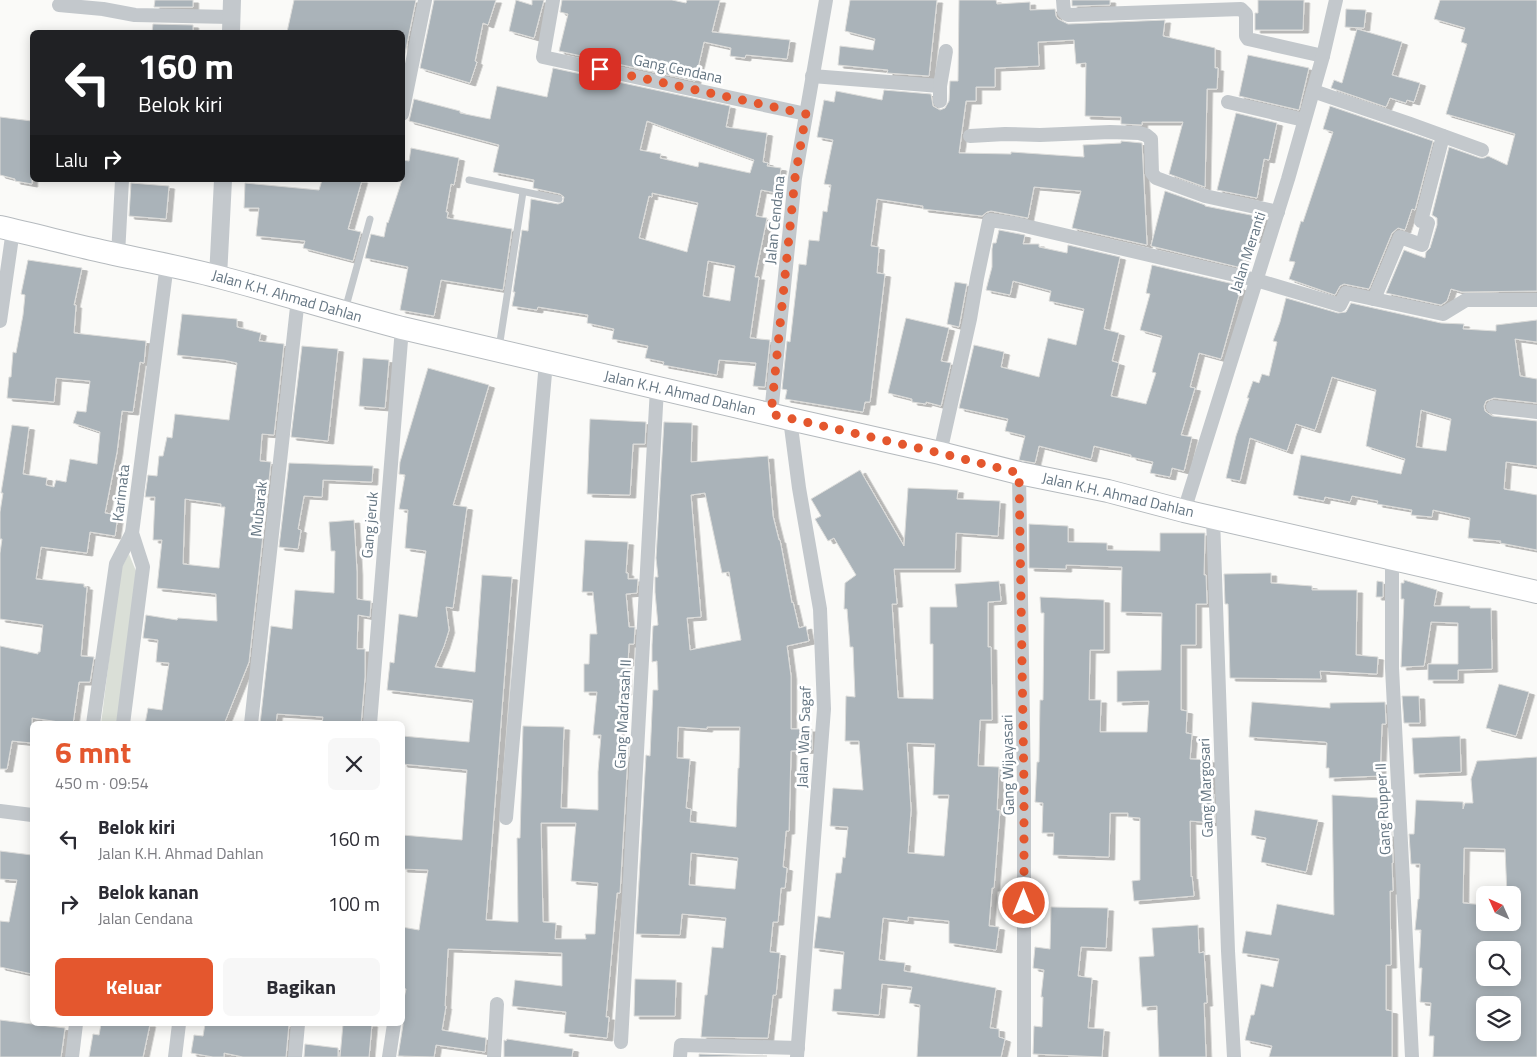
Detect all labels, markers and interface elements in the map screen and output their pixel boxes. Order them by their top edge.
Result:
text: 160 m [138,39,234,93]
pin [579,48,621,90]
street label: Gang Cendana [631,48,725,89]
icon: left [55,50,120,115]
icon: arrive [586,55,614,83]
text: Belok kiri [138,87,223,121]
text: Lalu [55,145,88,174]
icon: right [98,145,126,173]
street label: Jalan Cendana [758,174,791,265]
street label: Jalan Meranti [1224,209,1271,295]
street label: Jalan K.H. Ahmad Dahlan [209,263,365,328]
street label: Jalan K.H. Ahmad Dahlan [602,364,758,421]
street label: Karimata [106,463,135,523]
street label: Jalan K.H. Ahmad Dahlan [1040,466,1196,523]
street label: Mubarak [244,480,273,538]
street label: Gang jeruk [355,491,384,559]
street label: Gang Madrasah II [608,659,637,769]
street label: Jalan Wan Sagaf [790,686,817,788]
street label: Gang Wijayasari [995,714,1020,816]
text: 6 mnt [55,729,131,775]
button: close [328,738,380,790]
street label: Gang Margosari [1192,738,1219,838]
street label: Gang Rupper II [1369,762,1396,856]
text: 450 m · 09:54 [55,771,149,795]
text: Belok kiri [98,812,175,841]
text: 160 m [328,824,380,853]
icon: left [55,825,83,853]
text: Jalan K.H. Ahmad Dahlan [98,841,264,865]
position arrow [997,876,1049,928]
text: Belok kanan [98,877,199,906]
north arrow [1476,886,1521,931]
map controls [1476,886,1521,1041]
text: 100 m [328,889,380,918]
icon: right [55,890,83,918]
text: Jalan Cendana [98,906,193,930]
button: search [1476,941,1521,986]
button: Keluar [55,958,213,1016]
button: Bagikan [223,958,380,1016]
button: layers [1476,996,1521,1041]

